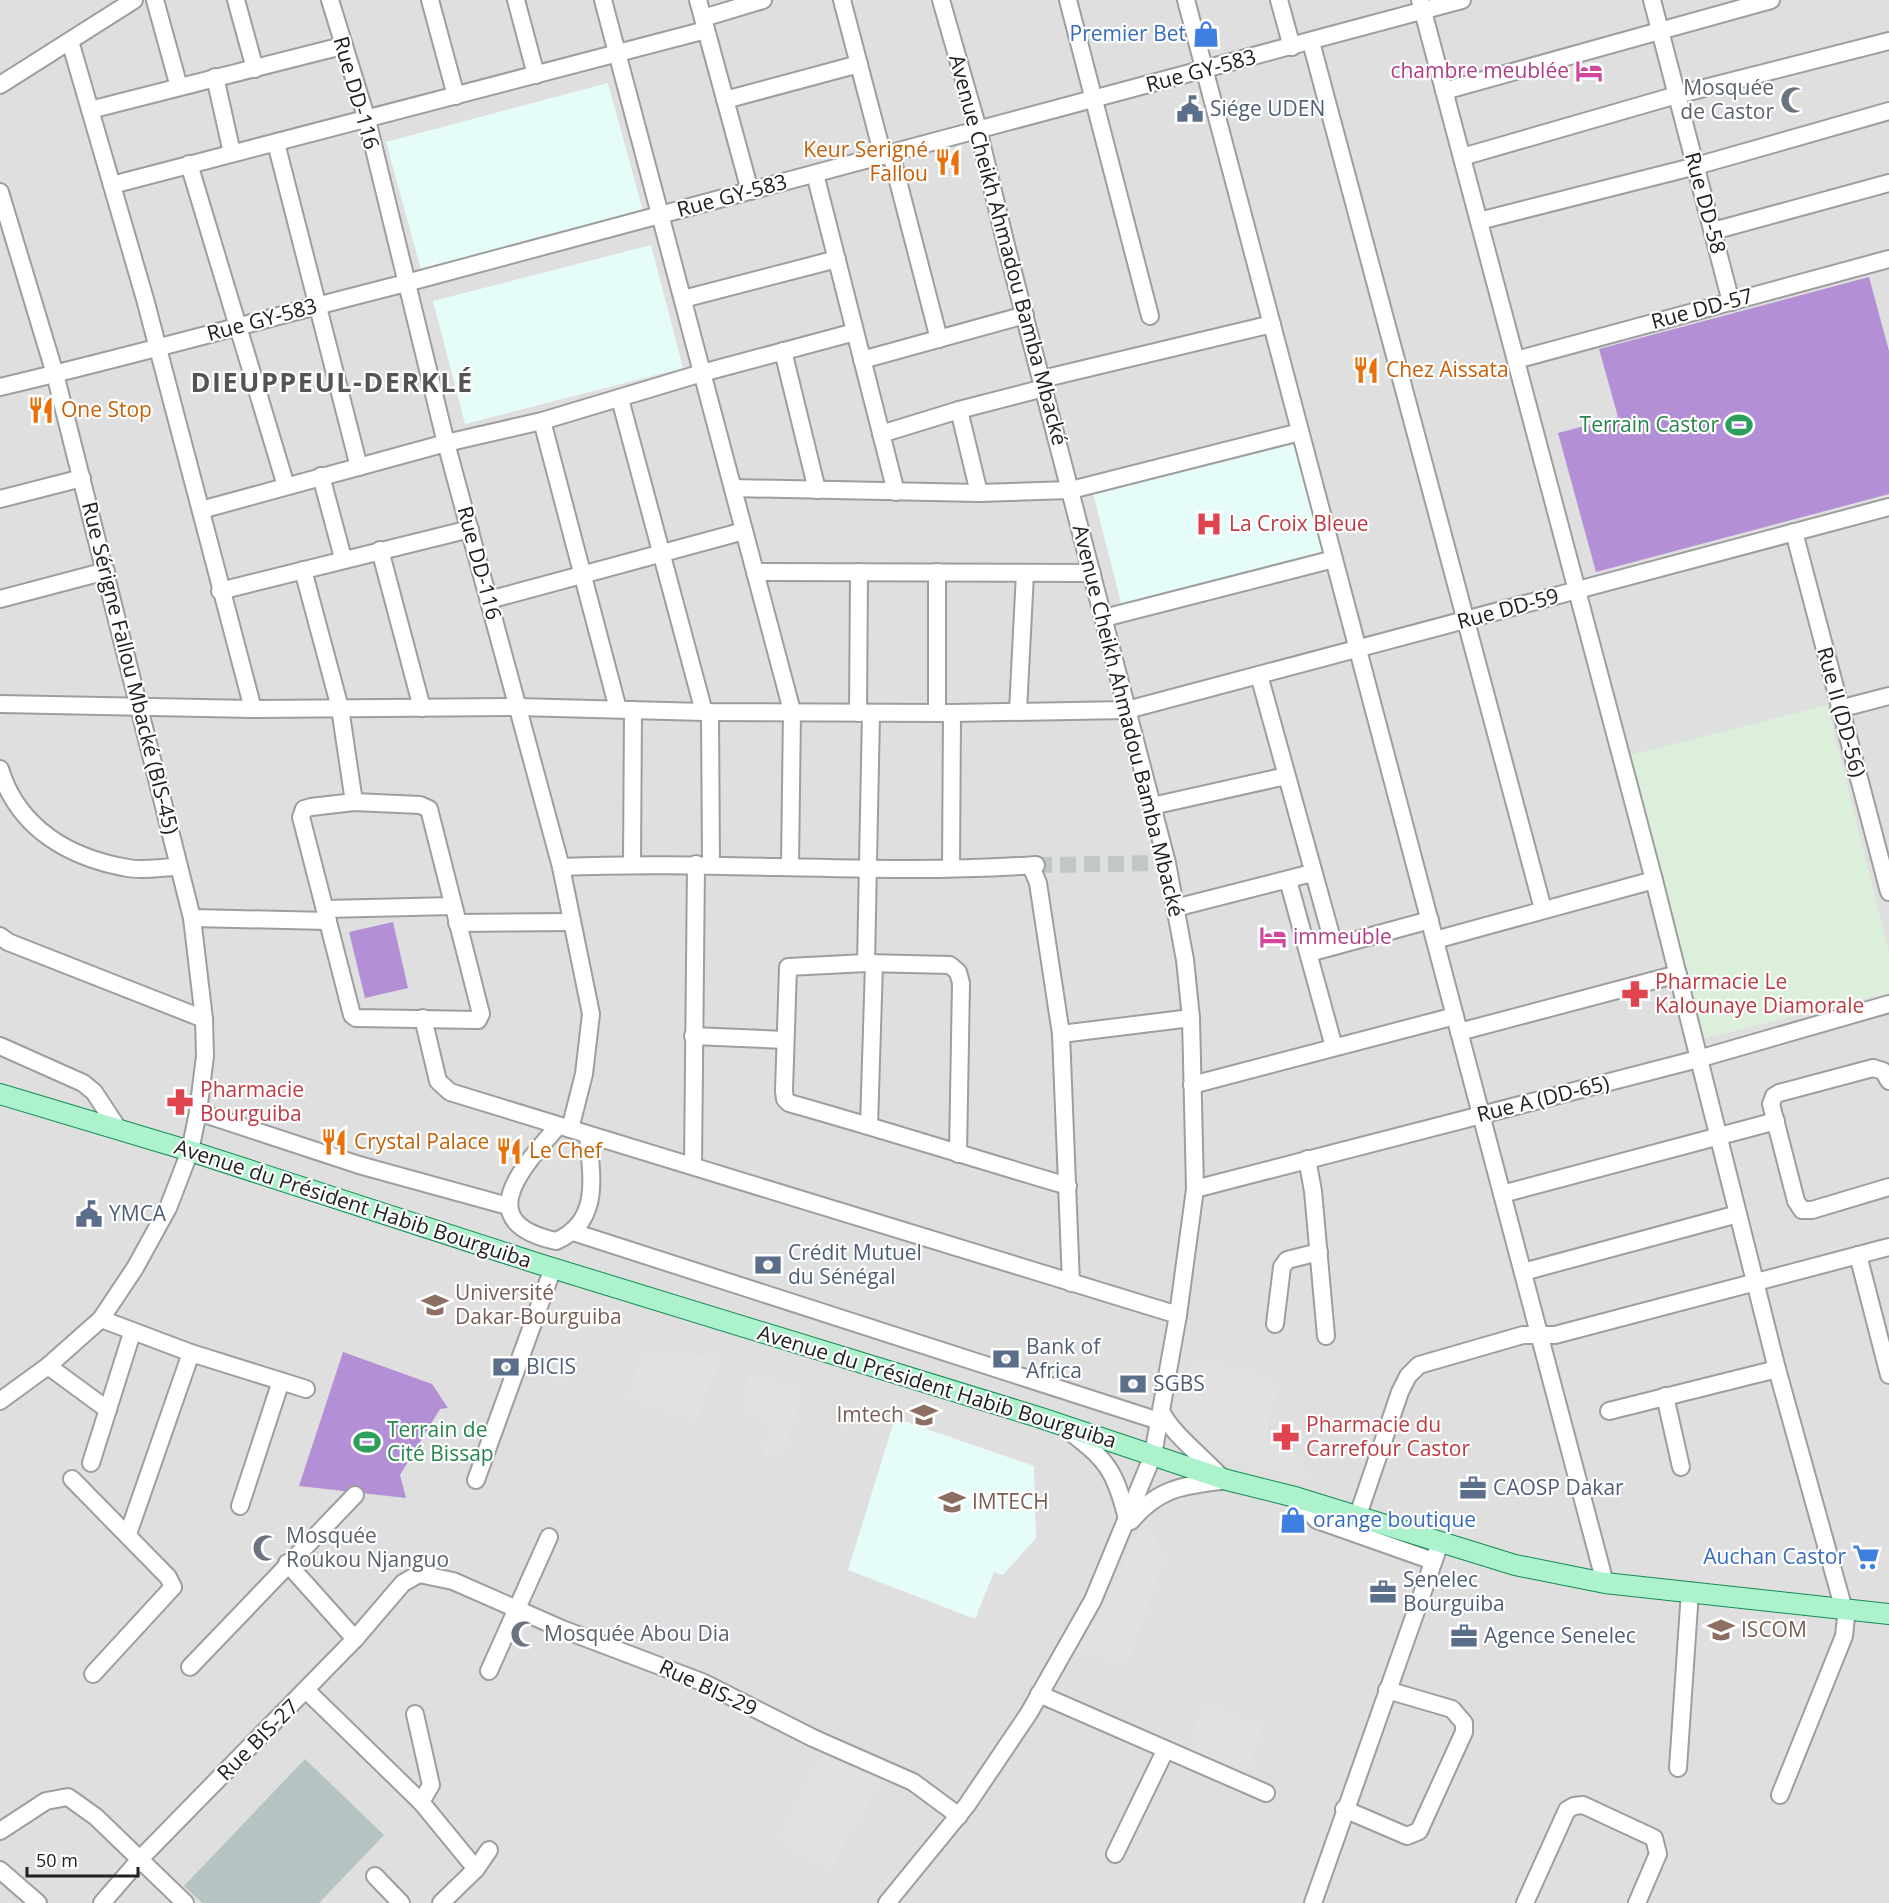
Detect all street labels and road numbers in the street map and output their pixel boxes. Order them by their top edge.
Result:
street label: Rue DD-116 [327,33,386,153]
street label: Rue GY-583 [1143,42,1259,98]
street label: Avenue Cheikh Ahmadou Bamba Mbacké [943,51,1075,448]
street label: Rue DD-58 [1679,149,1733,257]
street label: Rue GY-583 [674,167,790,223]
street label: Rue DD-57 [1648,281,1756,335]
street label: Rue GY-583 [204,291,320,347]
street label: Rue Sérigne Fallou Mbacké (BIS-45) [76,499,186,837]
street label: Rue DD-116 [451,503,509,623]
street label: Avenue Cheikh Ahmadou Bamba Mbacké [1067,522,1191,920]
street label: Rue DD-59 [1454,581,1562,635]
street label: Rue II (DD-56) [1811,643,1873,780]
street label: Rue A (DD-65) [1474,1068,1612,1128]
street label: Avenue du Président Habib Bourguiba [171,1132,535,1274]
street label: Avenue du Président Habib Bourguiba [754,1318,1120,1454]
street label: Rue BIS-29 [655,1652,762,1722]
street label: Rue BIS-27 [210,1692,304,1786]

